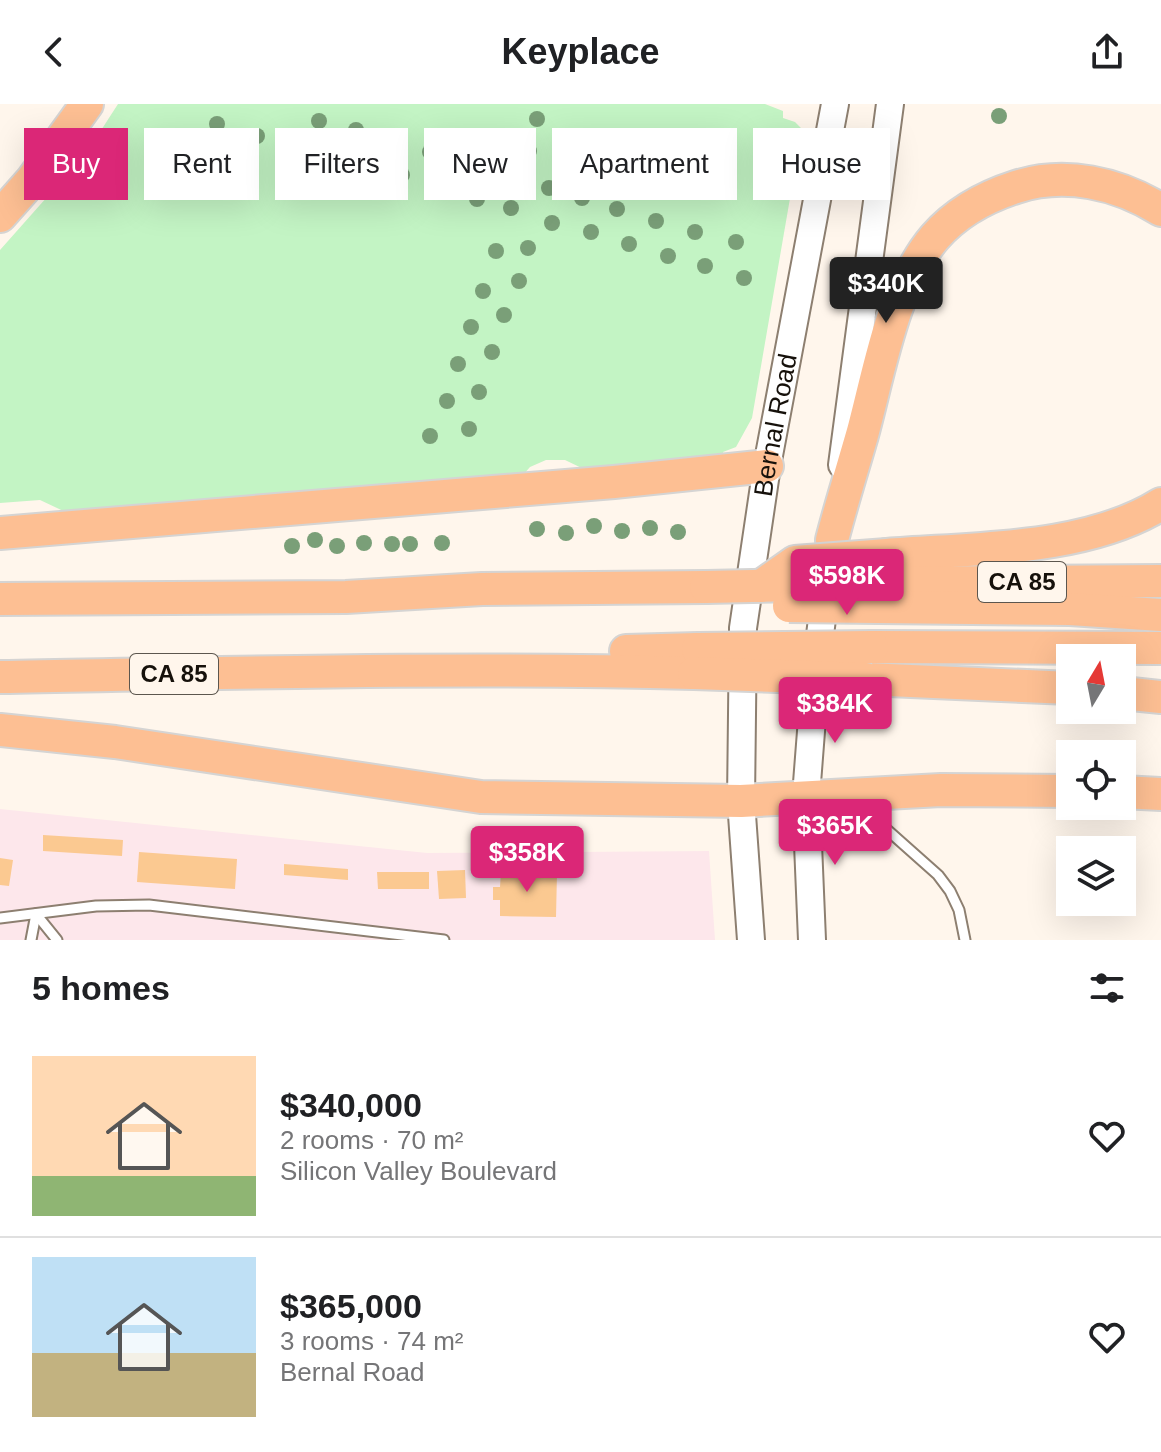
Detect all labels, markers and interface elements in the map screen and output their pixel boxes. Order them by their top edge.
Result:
icon: back [32,30,76,74]
icon: share [1085,30,1129,74]
text: Keyplace [501,31,660,72]
chip: Buy [24,128,128,200]
chip: Rent [144,128,259,200]
chip: Filters [275,128,408,200]
chip: New [424,128,536,200]
chip: Apartment [552,128,737,200]
chip: House [753,128,890,200]
pin: $340K [830,257,942,325]
text: $340K [848,268,924,298]
street label: Bernal Road [748,351,803,498]
pin: $598K [791,549,903,617]
text: $598K [809,560,885,590]
road number: CA 85 [978,562,1066,602]
north arrow [1056,644,1136,724]
map controls [1056,644,1136,916]
road number: CA 85 [130,654,218,694]
pin: $384K [779,677,891,745]
text: $384K [797,688,873,718]
button: locate [1056,740,1136,820]
pin: $365K [779,799,891,867]
text: $365K [797,810,873,840]
pin: $358K [471,826,583,894]
button: layers [1056,836,1136,916]
text: $358K [489,837,565,867]
icon: filters [1085,966,1129,1010]
text: 5 homes [32,969,170,1007]
text: $340,000 [280,1086,422,1124]
icon: home [96,1088,192,1184]
icon: heart [1085,1114,1129,1158]
text: 2 rooms · 70 m² [280,1125,464,1155]
text: Silicon Valley Boulevard [280,1156,557,1186]
text: $365,000 [280,1287,422,1325]
icon: home [96,1289,192,1385]
icon: heart [1085,1315,1129,1359]
text: 3 rooms · 74 m² [280,1326,464,1356]
text: Bernal Road [280,1357,425,1387]

